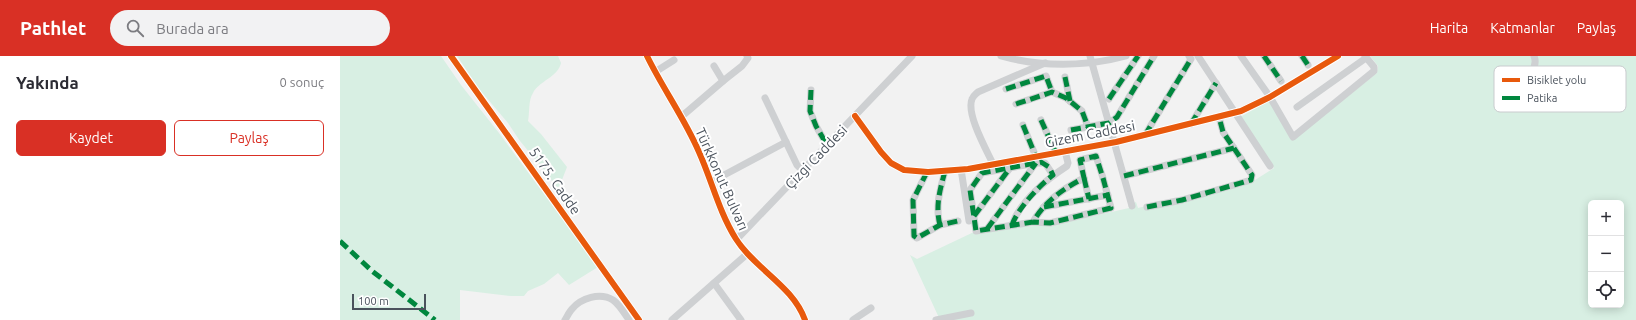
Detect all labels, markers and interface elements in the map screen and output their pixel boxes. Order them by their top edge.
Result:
search box [110,10,390,46]
text: Pathlet [20,17,86,39]
icon: search [124,17,146,39]
text: Burada ara [156,20,229,37]
text: Harita [1430,20,1468,36]
text: Katmanlar [1490,20,1555,36]
text: Paylaş [1577,20,1616,36]
legend [1494,66,1626,112]
text: Yakında [16,73,79,92]
text: Bisiklet yolu [1527,74,1586,86]
text: 0 sonuç [280,75,324,89]
text: Patika [1527,92,1557,104]
street label: Gizem Caddesi [1044,117,1136,151]
button: Kaydet [16,120,166,156]
button: Paylaş [174,120,324,156]
street label: Çizgi Caddesi [782,122,850,192]
street label: Türkkonut Bulvarı [692,125,752,233]
street label: 5175. Cadde [526,144,584,218]
map controls [1588,200,1624,308]
button: + [1588,200,1624,236]
button: − [1588,236,1624,272]
button: locate [1588,272,1624,308]
scale bar [352,292,426,311]
text: 100 m [358,295,389,307]

